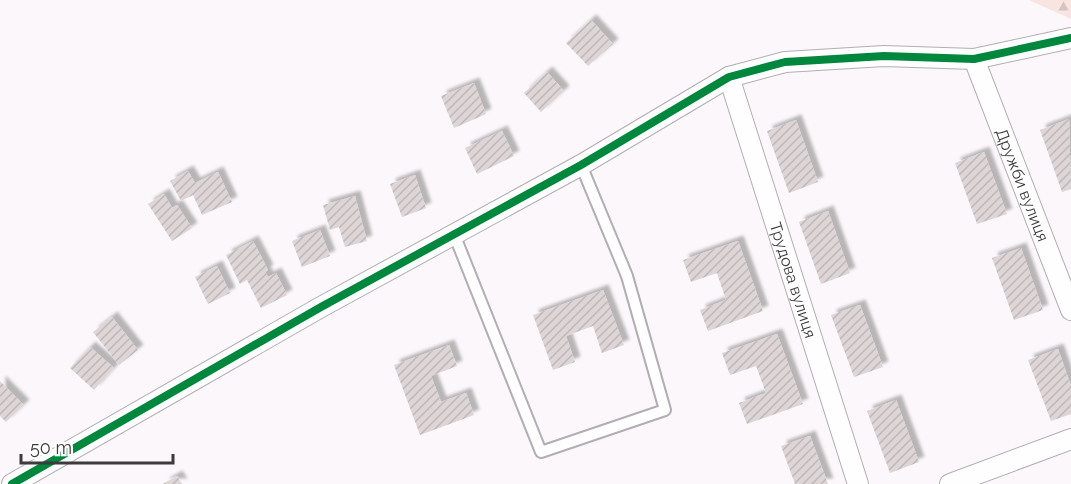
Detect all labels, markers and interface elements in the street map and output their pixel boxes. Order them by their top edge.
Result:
street label: Дружби вулиця [992,126,1053,244]
street label: Трудова вулиця [766,220,820,340]
scale bar [21,427,172,465]
text: 50 m [30,437,72,458]

